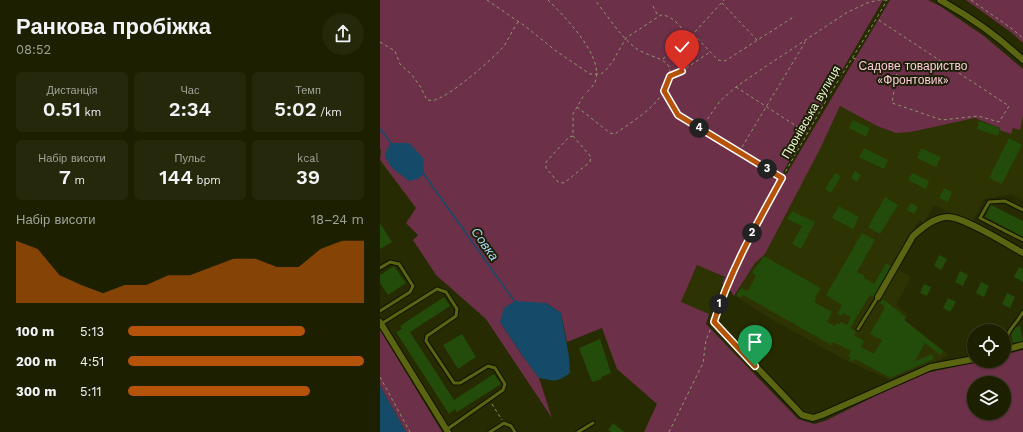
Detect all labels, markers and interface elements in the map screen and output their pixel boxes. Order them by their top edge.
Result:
button: share [322,13,364,55]
text: Ранкова пробіжка [16,14,211,39]
pin [665,30,699,71]
icon: check [671,36,693,58]
text: 08:52 [16,42,51,57]
park label: Садове товариство «Фронтовик» [859,59,968,87]
street label: Пронівська вулиця [779,63,843,161]
text: Дистанція [47,84,97,97]
text: Час [181,84,199,97]
text: Темп [295,84,321,97]
text: 0.51 [43,97,81,121]
text: 2:34 [169,97,211,121]
text: 5:02 [274,97,316,121]
text: km [81,106,101,119]
text: /km [316,106,342,119]
pin: 4 [689,118,709,138]
text: 4 [695,121,703,134]
text: Набір висоти [38,152,106,165]
text: Пульс [175,152,205,165]
text: kcal [297,152,319,165]
pin: 3 [757,159,777,179]
text: 3 [764,162,770,175]
text: 7 [59,165,71,189]
text: 144 [159,165,193,189]
text: 39 [296,165,320,189]
text: m [71,174,85,187]
text: bpm [193,174,221,187]
text: Набір висоти [16,212,96,227]
text: 18–24 m [311,212,364,227]
pin: 2 [742,223,762,243]
water label: Совка [468,225,502,263]
text: 2 [749,226,755,239]
pin: 1 [709,294,729,314]
text: 1 [717,297,721,310]
text: 100 m [16,324,54,339]
text: 5:13 [80,324,104,339]
map controls [967,324,1011,420]
button: locate [967,324,1011,368]
pin [738,325,772,366]
icon: arrive [744,331,766,353]
text: 200 m [16,354,56,369]
text: 4:51 [80,354,104,369]
button: layers [967,376,1011,420]
text: 300 m [16,384,56,399]
text: 5:11 [80,384,102,399]

